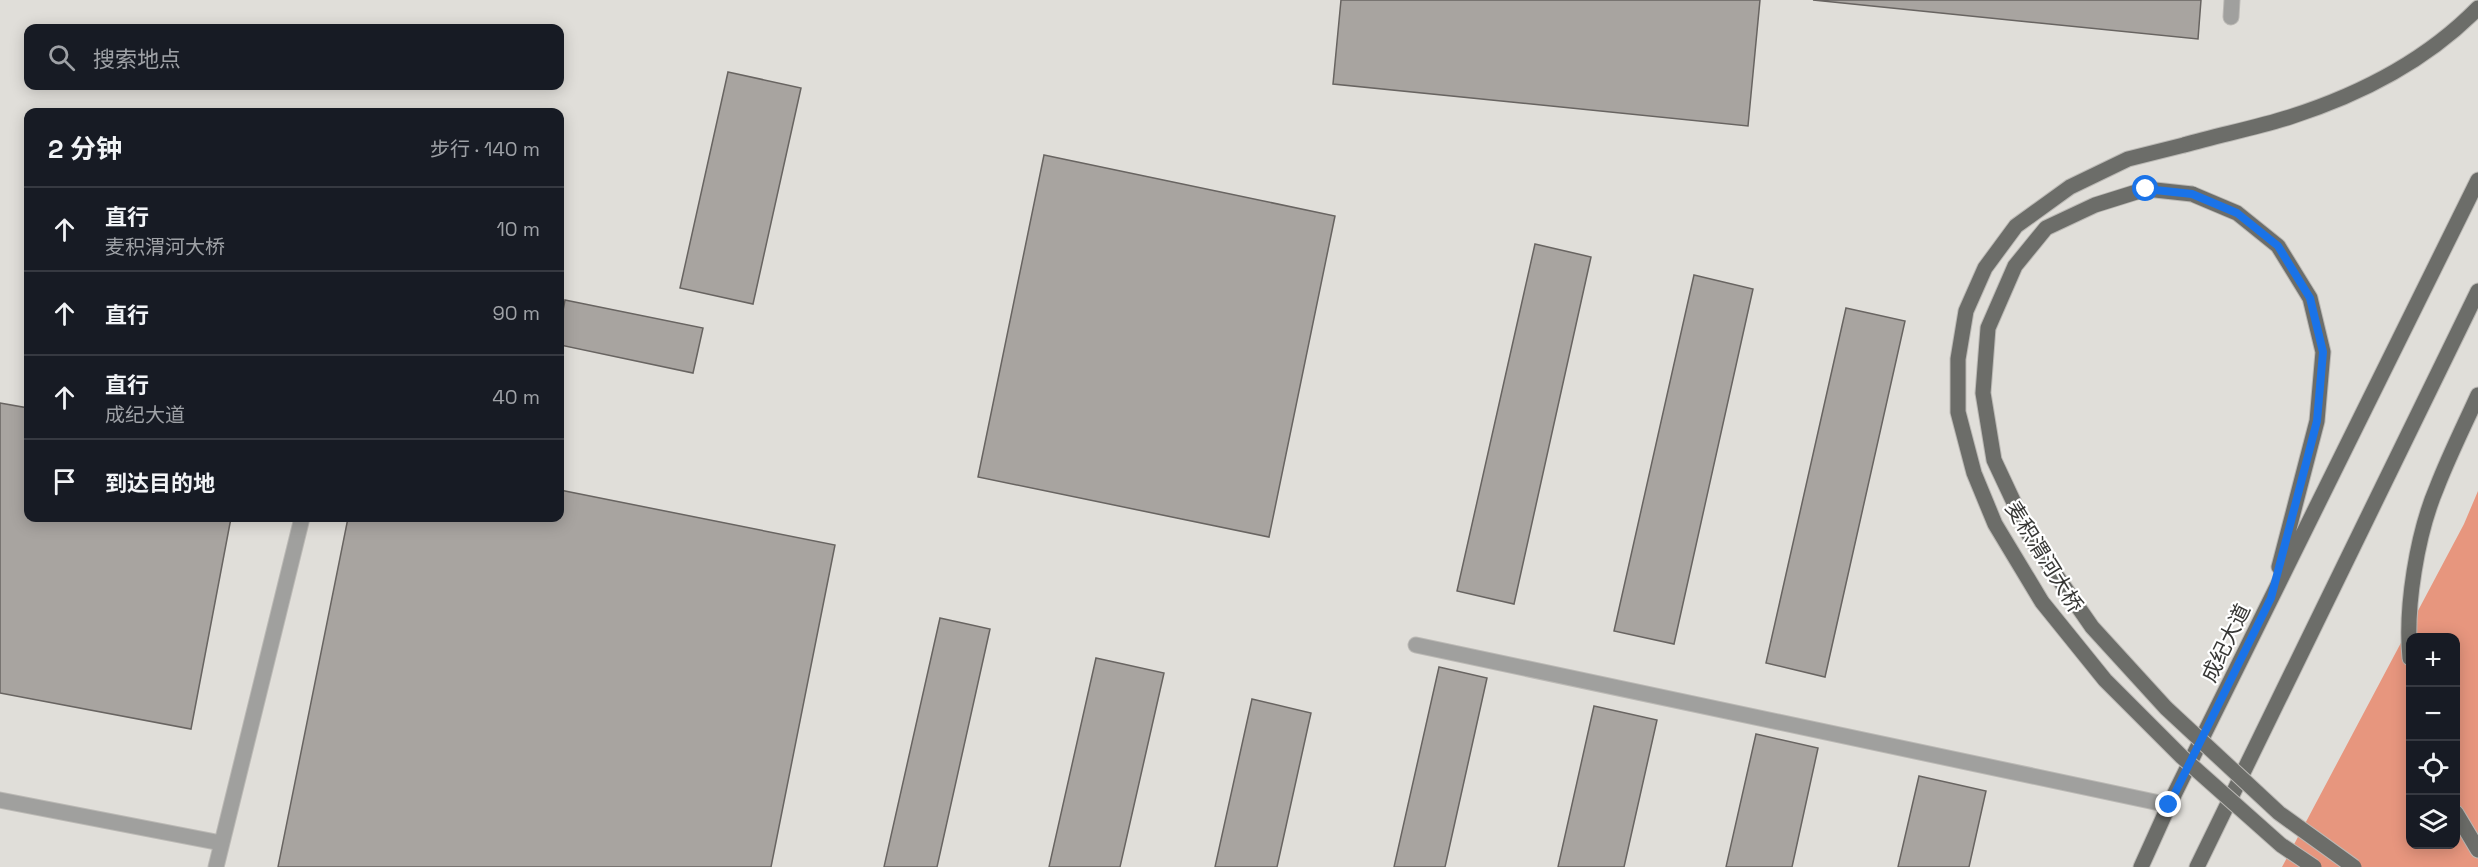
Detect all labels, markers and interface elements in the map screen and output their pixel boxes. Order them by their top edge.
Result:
search box [24,24,564,90]
icon: search [45,41,78,74]
text: 搜索地点 [93,45,181,73]
text: 2 分钟 [48,132,122,166]
text: 步行 · 140 m [430,136,540,162]
route start [2132,175,2158,201]
text: 直行 [105,203,149,231]
icon: ahead [48,213,81,246]
text: 10 m [496,216,540,242]
text: 麦积渭河大桥 [105,234,225,260]
icon: ahead [48,297,81,330]
text: 90 m [493,300,540,326]
text: 直行 [105,301,149,329]
text: 直行 [105,371,149,399]
icon: ahead [48,381,81,414]
text: 40 m [492,384,540,410]
text: 成纪大道 [105,402,185,428]
icon: arrive [48,465,81,498]
text: 到达目的地 [105,469,215,497]
street label: 麦积渭河大桥 [2000,496,2089,617]
street label: 成纪大道 [2195,599,2256,686]
map controls [2406,633,2460,849]
button: + [2406,633,2460,687]
button: − [2406,687,2460,741]
button: locate [2406,741,2460,795]
route end [2155,791,2181,817]
button: layers [2406,795,2460,849]

